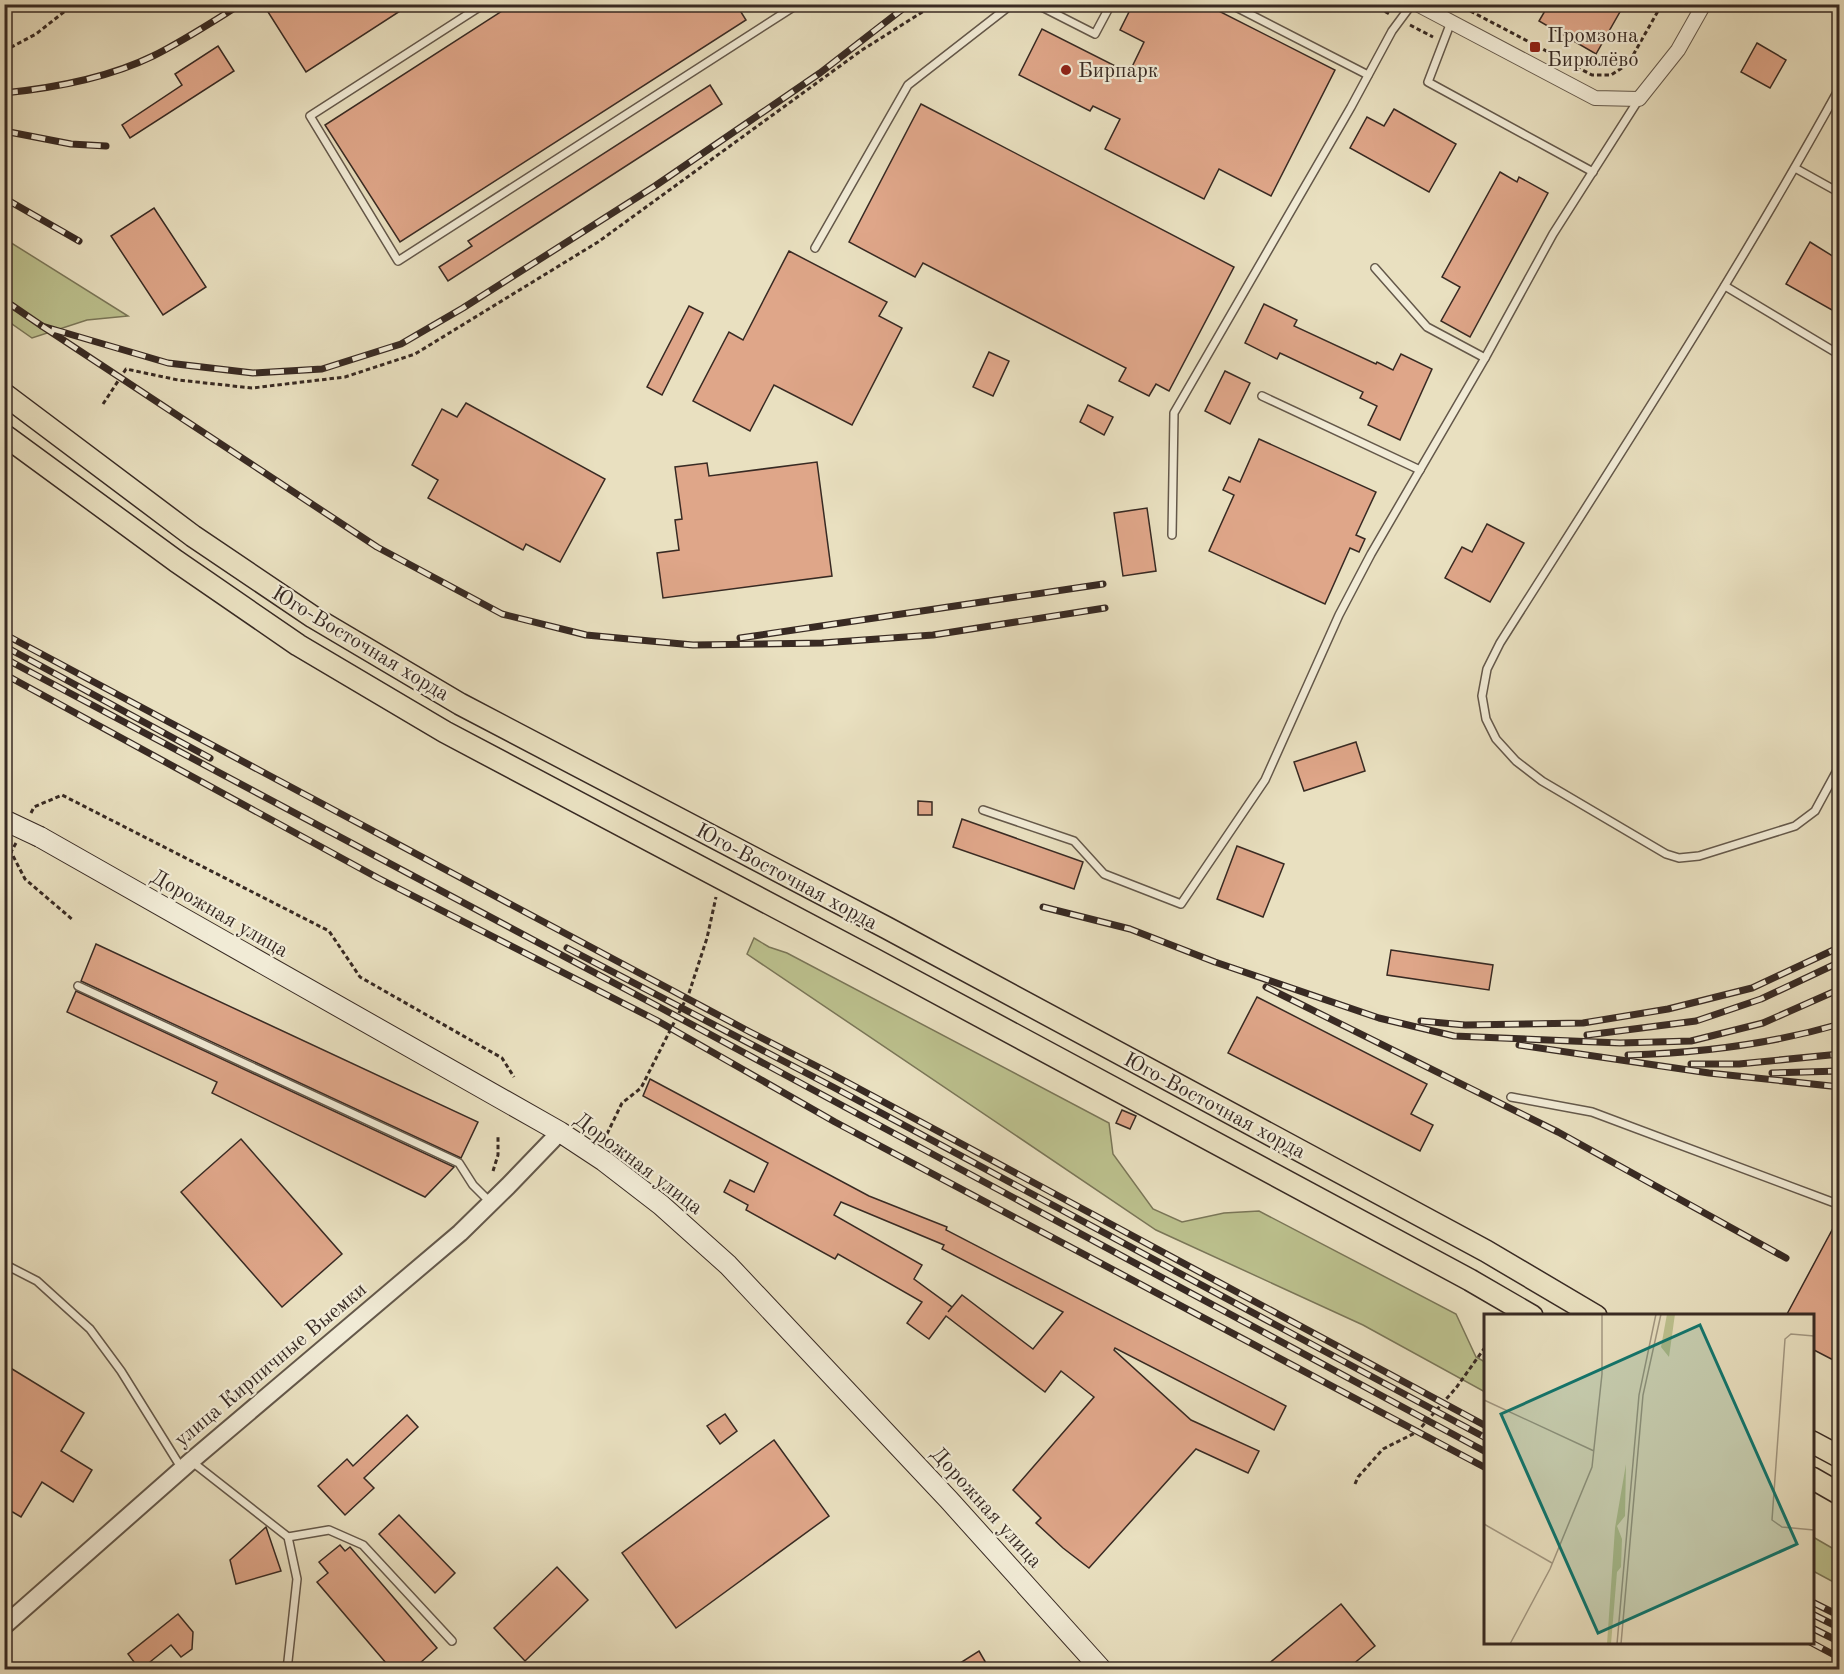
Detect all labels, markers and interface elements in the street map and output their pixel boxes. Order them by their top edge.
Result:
place label: Промзона Бирюлёво [1547,26,1639,71]
marker: Промзона Бирюлёво [1528,40,1542,54]
place label: Бирпарк [1078,61,1159,82]
marker: Бирпарк [1059,63,1073,77]
street label: Юго-Восточная хорда [268,583,452,705]
street label: Юго-Восточная хорда [692,820,881,934]
street label: Дорожная улица [147,867,292,962]
street label: Юго-Восточная хорда [1120,1049,1309,1163]
street label: Дорожная улица [570,1109,706,1219]
street label: улица Кирпичные Выемки [171,1279,371,1451]
inset map [1484,1314,1814,1644]
street label: Дорожная улица [926,1443,1045,1573]

